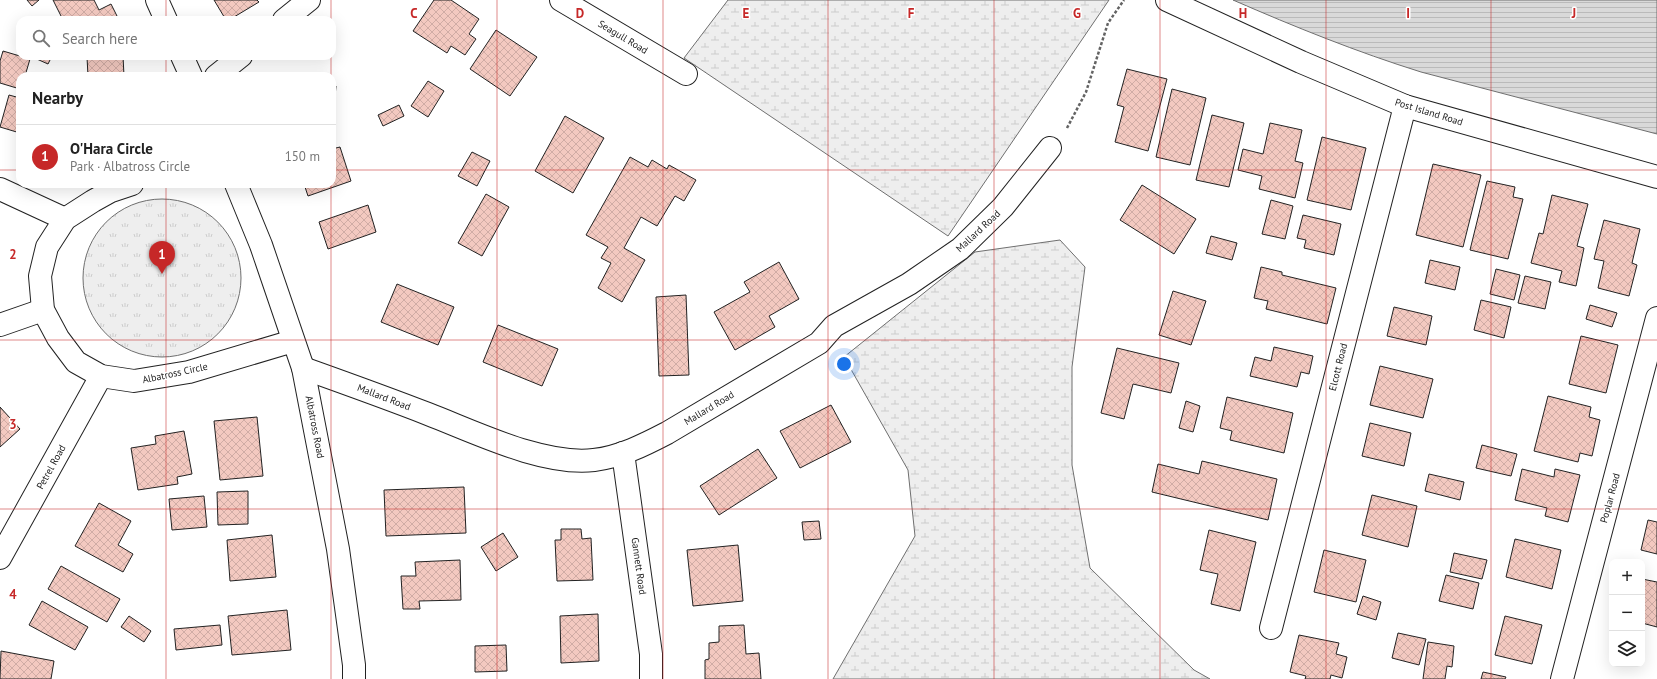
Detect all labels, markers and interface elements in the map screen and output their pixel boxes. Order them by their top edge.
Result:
text: C [410,5,418,22]
text: D [576,5,584,22]
text: E [743,5,750,22]
text: F [908,5,915,22]
text: G [1073,5,1081,22]
text: H [1239,5,1247,22]
text: I [1406,5,1410,22]
text: J [1571,5,1576,22]
search box [16,16,336,60]
street label: Seagull Road [596,17,650,57]
icon: search [30,27,52,49]
text: Search here [62,29,138,48]
text: Nearby [32,87,83,109]
street label: Post Island Road [1393,95,1465,129]
text: O'Hara Circle [70,139,153,158]
text: 1 [41,148,49,165]
text: 150 m [285,148,320,165]
text: Park · Albatross Circle [70,158,190,175]
street label: Mallard Road [953,207,1003,255]
pin: 1 [149,241,175,274]
text: 2 [9,246,17,263]
street label: Elcott Road [1326,342,1350,392]
your location [834,354,854,374]
street label: Albatross Circle [141,360,209,386]
street label: Mallard Road [355,381,413,413]
street label: Mallard Road [682,388,736,428]
street label: Albatross Road [303,395,327,459]
text: 3 [9,416,17,433]
street label: Petrel Road [33,442,69,492]
street label: Poplar Road [1597,472,1623,524]
street label: Gannett Road [629,537,649,595]
map controls [1609,559,1645,667]
button: + [1609,559,1645,595]
text: 4 [9,586,17,603]
button: − [1609,595,1645,631]
button: layers [1609,631,1645,667]

